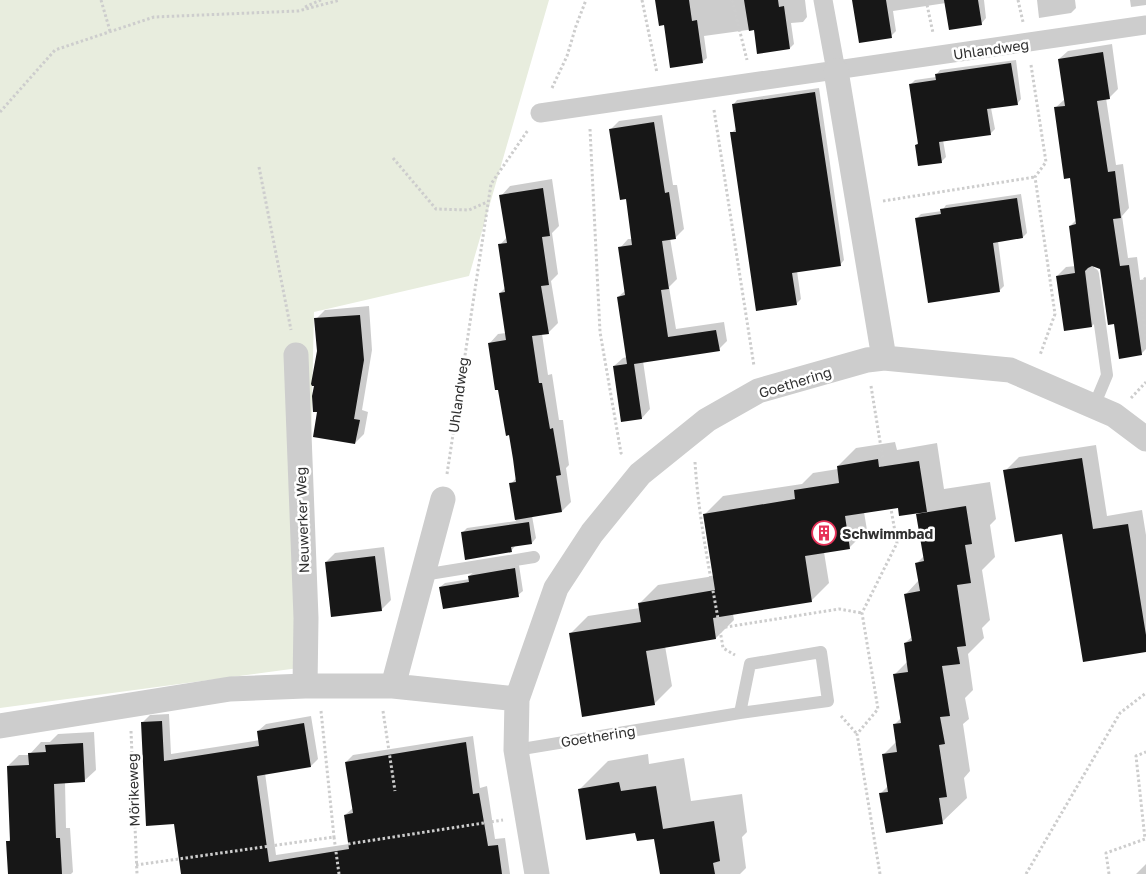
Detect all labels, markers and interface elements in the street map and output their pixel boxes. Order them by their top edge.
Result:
street label: Uhlandweg [952,35,1030,63]
street label: Uhlandweg [444,356,472,434]
street label: Goethering [757,363,833,401]
street label: Neuwerker Weg [292,467,312,573]
building icon: Schwimmbad [811,520,837,546]
place label: Schwimmbad [842,525,933,542]
street label: Goethering [560,722,636,750]
street label: Mörikeweg [123,753,143,827]

